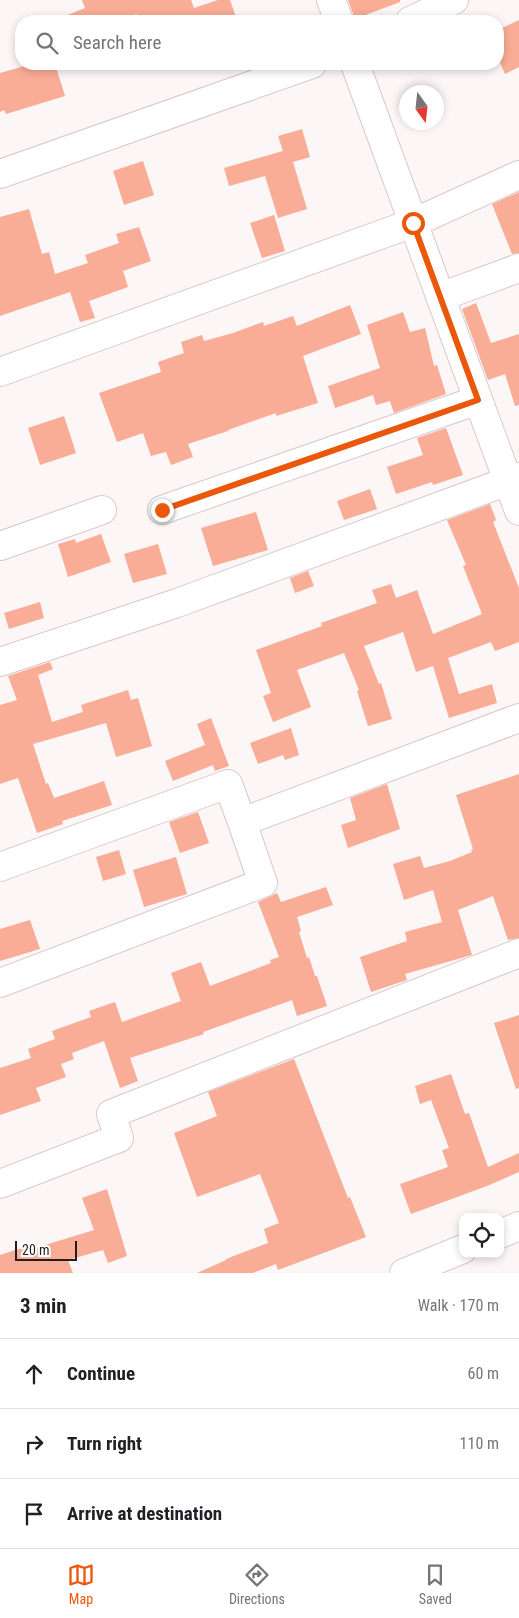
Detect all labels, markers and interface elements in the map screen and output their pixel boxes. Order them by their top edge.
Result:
search box [15,15,504,70]
icon: search [33,29,61,57]
text: Search here [73,31,161,54]
north arrow [399,85,444,130]
route start [402,212,425,235]
route end [151,499,174,522]
map controls [459,1213,504,1258]
button: locate [459,1213,504,1258]
scale bar [15,1238,78,1261]
text: 20 m [22,1242,50,1258]
text: 3 min [20,1294,67,1318]
text: Walk · 170 m [418,1296,499,1315]
icon: ahead [20,1360,48,1388]
text: Continue [67,1362,135,1385]
text: 60 m [467,1364,499,1383]
icon: right [20,1430,48,1458]
text: Turn right [67,1432,142,1455]
text: 110 m [460,1434,499,1453]
icon: arrive [20,1500,48,1528]
text: Arrive at destination [67,1502,222,1525]
tab: Map [67,1561,95,1607]
tab: Directions [229,1561,285,1607]
tab: Saved [419,1561,452,1607]

